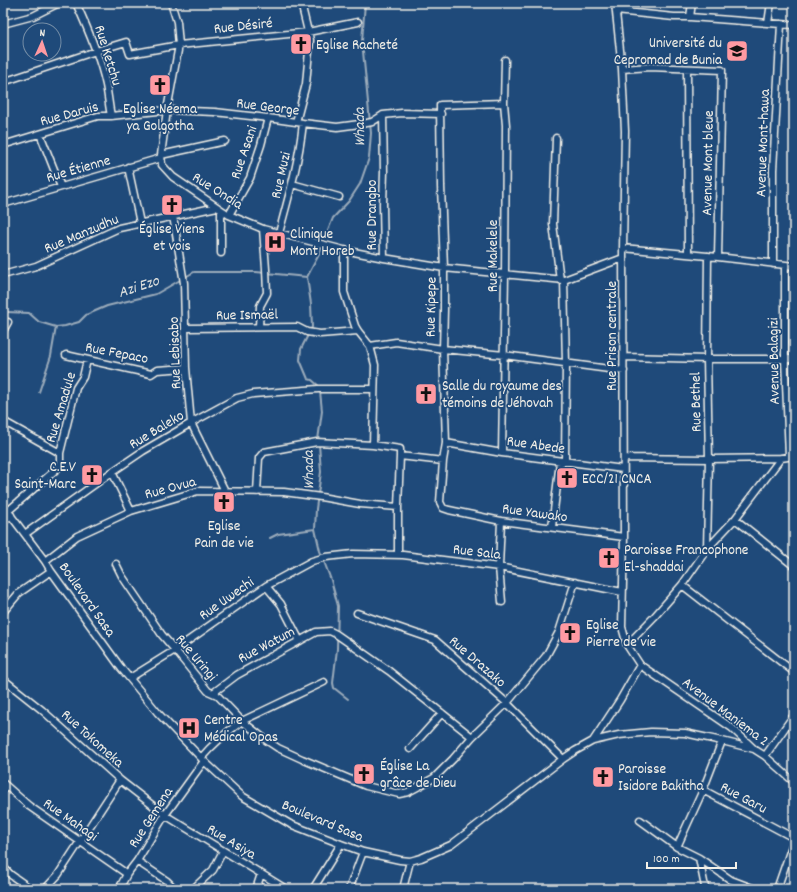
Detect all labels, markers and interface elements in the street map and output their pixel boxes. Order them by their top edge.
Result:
street label: Rue Désiré [213,13,274,41]
north arrow [22,22,62,62]
street label: Rue Ketchu [87,23,127,89]
text: N [39,26,46,42]
church icon: Eglise Racheté [288,31,314,57]
place label: Université du Cepromad de Bunia [614,33,723,72]
place label: Eglise Racheté [316,35,398,57]
school or university icon: Université du Cepromad de Bunia [724,38,750,64]
church icon: Eglise Néema ya Golgotha [147,72,173,98]
street label: Avenue Mont-hawa [751,88,777,197]
street label: Rue George [235,93,301,123]
street label: Rue Daruis [38,97,101,133]
place label: Eglise Néema ya Golgotha [123,99,198,138]
water label: Whada [349,106,372,147]
street label: Avenue Mont bleue [697,110,721,216]
street label: Rue Asani [226,123,264,182]
street label: Rue Étienne [44,150,114,190]
street label: Rue Muzi [266,150,298,201]
street label: Rue Ondia [187,167,247,216]
street label: Rue Drangbo [362,179,384,250]
church icon: Église Viens et vois [159,192,185,218]
street label: Rue Manzudhu [41,209,122,260]
place label: Église Viens et vois [139,219,205,258]
street label: Rue Makelele [483,219,505,292]
place label: Clinique Mont Horeb [290,224,354,263]
hospital icon: Clinique Mont Horeb [262,229,288,255]
water label: Azi Ezo [115,270,163,305]
street label: Rue Kipepe [420,276,444,337]
street label: Rue Prison centrale [602,281,624,391]
street label: Rue Ismaël [216,304,279,328]
street label: Rue Lebisabo [164,316,188,389]
street label: Avenue Balagizi [763,317,787,405]
street label: Rue Fepaco [83,337,150,371]
street label: Rue Amadule [41,369,83,446]
street label: Rue Bethel [685,371,709,432]
place label: Salle du royaume des témoins de Jéhovah [442,376,562,415]
church icon: Salle du royaume des témoins de Jéhovah [413,381,439,407]
street label: Rue Baleko [125,405,189,456]
street label: Rue Abede [505,431,567,461]
water label: Whada [298,449,321,490]
place label: C.E.V Saint-Marc [15,457,77,496]
church icon: C.E.V Saint-Marc [79,462,105,488]
church icon: ECC/21 CNCA [554,465,580,491]
place label: ECC/21 CNCA [582,469,652,491]
street label: Rue Ovua [142,471,199,506]
church icon: Eglise Pain de vie [211,489,237,515]
street label: Rue Yawako [501,499,569,530]
place label: Eglise Pain de vie [194,516,254,555]
street label: Rue Sala [452,539,503,567]
place label: Paroisse Francophone El-shaddai [624,540,749,579]
church icon: Paroisse Francophone El-shaddai [596,545,622,571]
street label: Boulevard Sasa [52,558,121,643]
street label: Rue Uwechi [195,572,259,627]
place label: Eglise Pierre de vie [586,615,656,654]
church icon: Eglise Pierre de vie [557,620,583,646]
street label: Rue Watum [235,622,299,670]
street label: Rue Uringi [169,630,222,687]
street label: Rue Drazako [443,631,510,694]
street label: Avenue Maniema 2 [677,673,773,753]
street label: Rue Tokomeka [55,705,129,774]
place label: Centre Médical Opas [204,710,278,749]
hospital icon: Centre Médical Opas [176,715,202,741]
place label: Église La grâce de Dieu [380,756,456,795]
place label: Paroisse Isidore Bakitha [618,759,704,798]
church icon: Église La grâce de Dieu [351,761,377,787]
church icon: Paroisse Isidore Bakitha [590,764,616,790]
street label: Rue Garu [716,777,770,820]
street label: Rue Gemena [124,782,180,853]
street label: Rue Mahagi [38,794,102,848]
street label: Boulevard Sasa [278,795,367,849]
street label: Rue Asiya [202,819,261,867]
scale bar [647,844,736,870]
text: 100 m [653,851,680,868]

